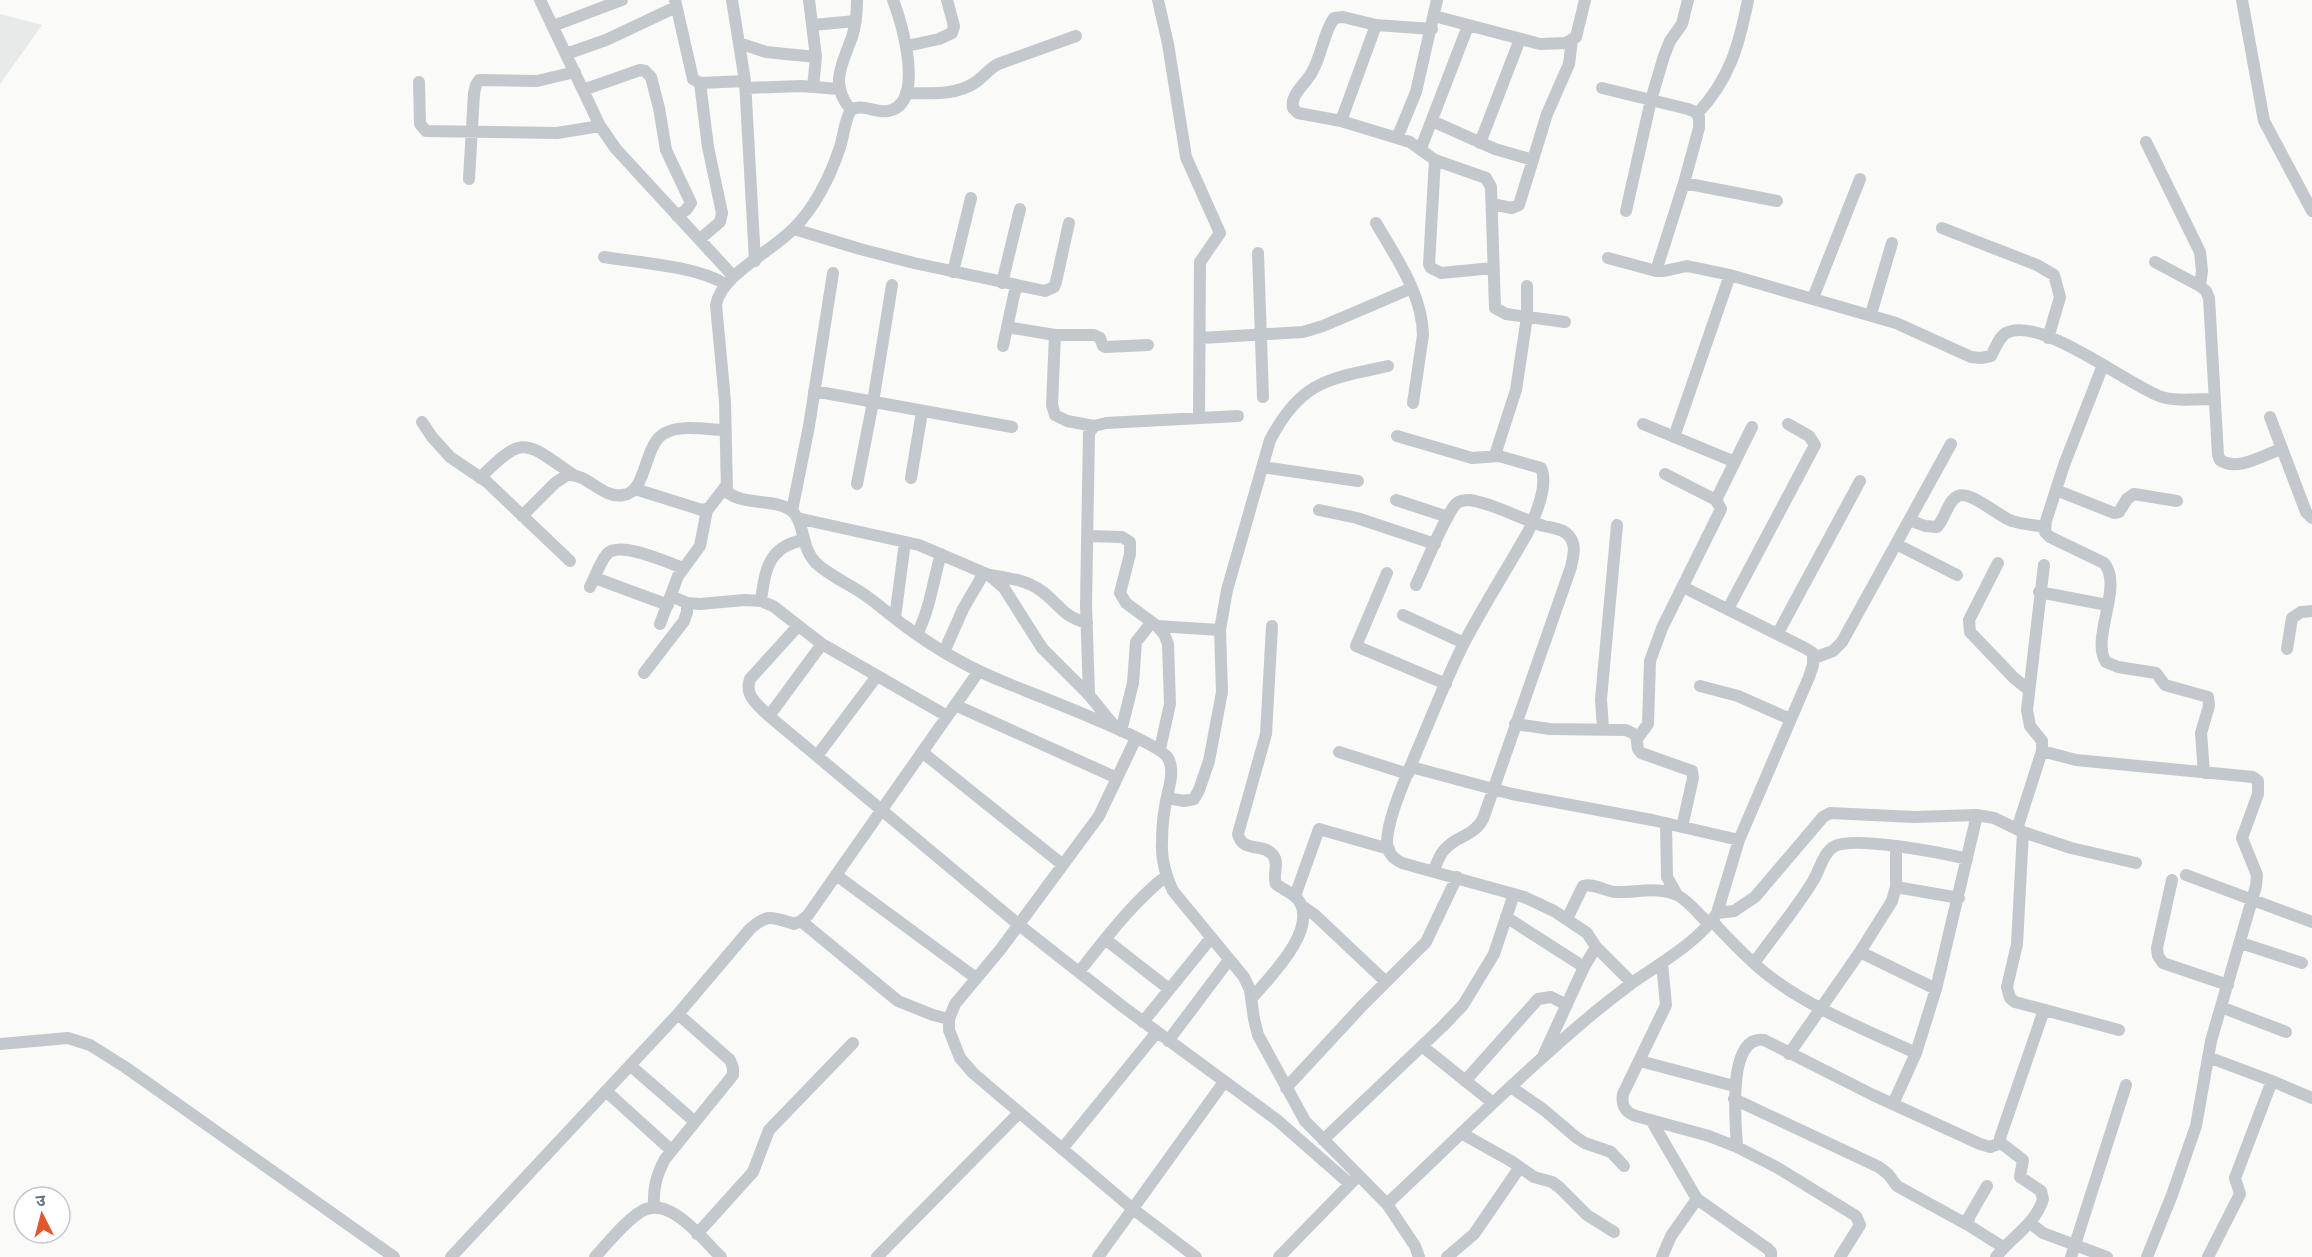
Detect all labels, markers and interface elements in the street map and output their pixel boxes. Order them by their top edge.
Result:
north arrow [12,1185,72,1245]
text: उ [35,1190,47,1211]

